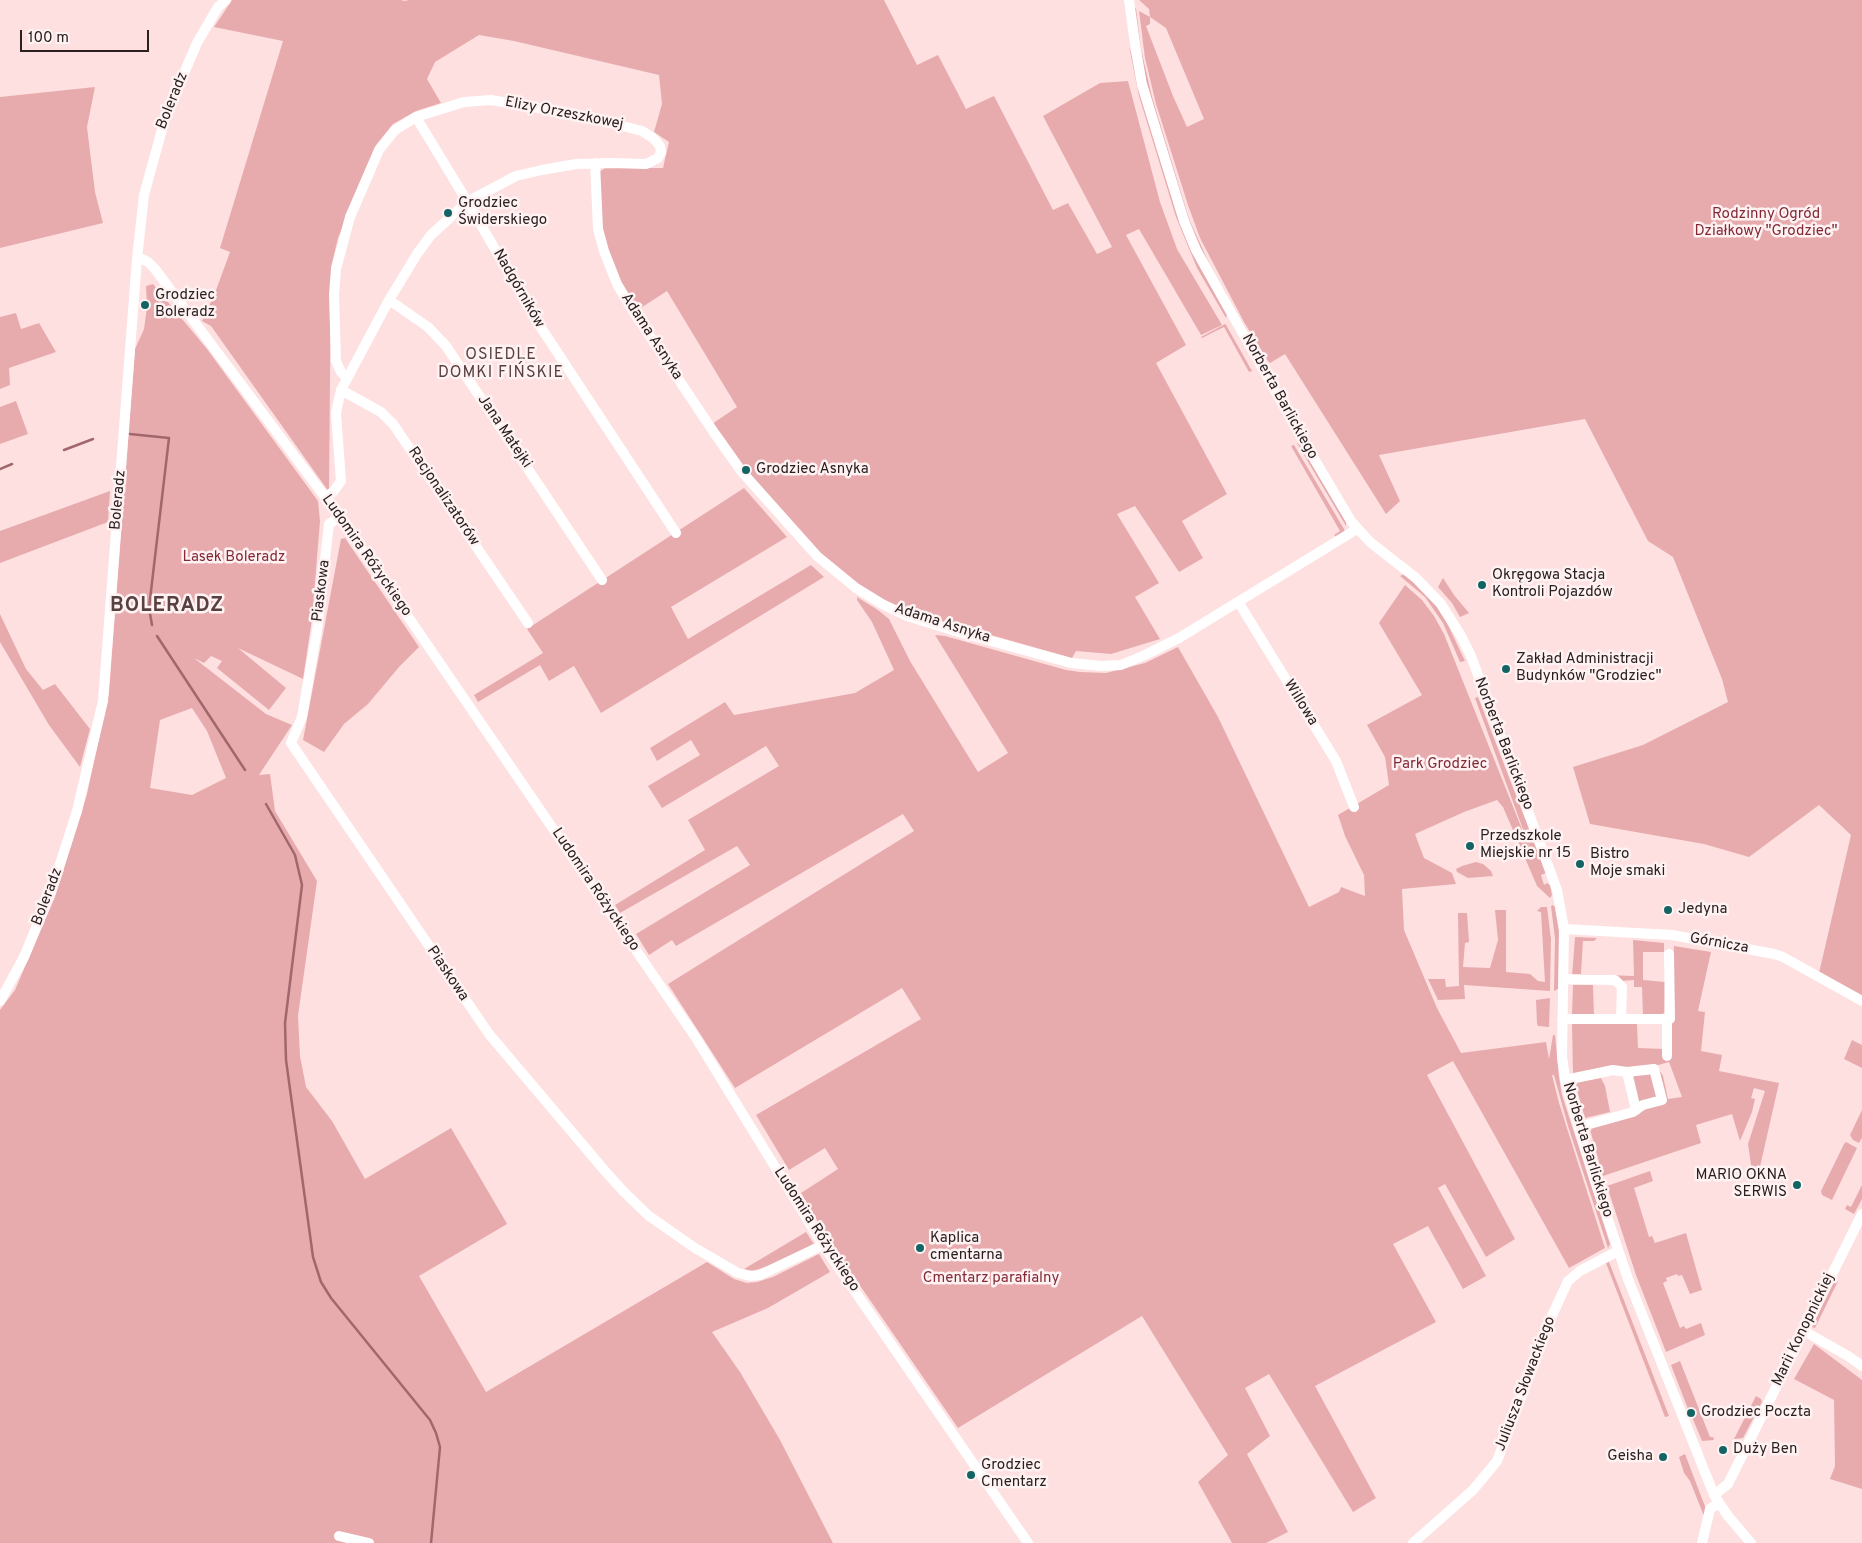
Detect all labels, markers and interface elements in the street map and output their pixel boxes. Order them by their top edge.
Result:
scale bar [22,20,151,52]
text: 100 m [28,29,69,48]
street label: Boleradz [153,70,193,132]
street label: Elizy Orzeszkowej [503,94,625,134]
place label: Grodziec Świderskiego [458,195,547,230]
park label: Rodzinny Ogród Działkowy "Grodziec" [1694,206,1838,241]
marker: Grodziec Świderskiego [442,207,454,219]
street label: Nadgórników [488,246,548,332]
place label: Grodziec Boleradz [155,287,215,322]
street label: Adama Asnyka [616,290,686,384]
marker: Grodziec Boleradz [139,299,151,311]
street label: Norberta Barlickiego [1237,331,1321,463]
district label: OSIEDLE DOMKI FIŃSKIE [436,346,566,384]
street label: Jana Matejki [473,392,535,472]
street label: Racjonalizatorów [403,444,483,550]
place label: Grodziec Asnyka [756,461,869,479]
marker: Grodziec Asnyka [740,464,752,476]
street label: Boleradz [107,469,131,531]
street label: Ludomira Różyckiego [317,492,415,620]
park label: Lasek Boleradz [183,549,285,567]
street label: Piaskowa [309,559,335,623]
place label: Okręgowa Stacja Kontroli Pojazdów [1492,567,1613,602]
marker: Okręgowa Stacja Kontroli Pojazdów [1476,579,1488,591]
district label: BOLERADZ [109,595,225,619]
street label: Adama Asnyka [892,600,992,648]
place label: Zakład Administracji Budynków "Grodziec" [1516,651,1661,686]
marker: Zakład Administracji Budynków "Grodziec" [1500,663,1512,675]
street label: Norberta Barlickiego [1469,675,1537,813]
street label: Willowa [1279,677,1321,729]
park label: Park Grodziec [1393,756,1487,774]
street label: Ludomira Różyckiego [547,825,643,955]
place label: Przedszkole Miejskie nr 15 [1480,828,1571,863]
marker: Przedszkole Miejskie nr 15 [1464,840,1476,852]
place label: Bistro Moje smaki [1590,846,1665,881]
marker: Bistro Moje smaki [1574,858,1586,870]
street label: Boleradz [29,866,67,928]
place label: Jedyna [1678,901,1727,919]
marker: Jedyna [1662,904,1674,916]
street label: Górnicza [1688,930,1750,958]
street label: Piaskowa [422,943,472,1005]
street label: Norberta Barlickiego [1558,1080,1616,1220]
street label: Ludomira Różyckiego [769,1164,863,1296]
place label: MARIO OKNA SERWIS [1695,1167,1787,1202]
marker: MARIO OKNA SERWIS [1791,1179,1803,1191]
place label: Kaplica cmentarna [930,1230,1003,1265]
marker: Kaplica cmentarna [914,1242,926,1254]
park label: Cmentarz parafialny [923,1270,1059,1288]
street label: Marii Konopnickiej [1769,1271,1839,1389]
street label: Juliusza Słowackiego [1492,1314,1560,1454]
place label: Grodziec Poczta [1701,1404,1811,1422]
marker: Grodziec Poczta [1685,1407,1697,1419]
place label: Duży Ben [1733,1441,1797,1459]
marker: Duży Ben [1717,1444,1729,1456]
place label: Geisha [1607,1448,1653,1466]
marker: Geisha [1657,1451,1669,1463]
place label: Grodziec Cmentarz [981,1457,1047,1492]
marker: Grodziec Cmentarz [965,1469,977,1481]

